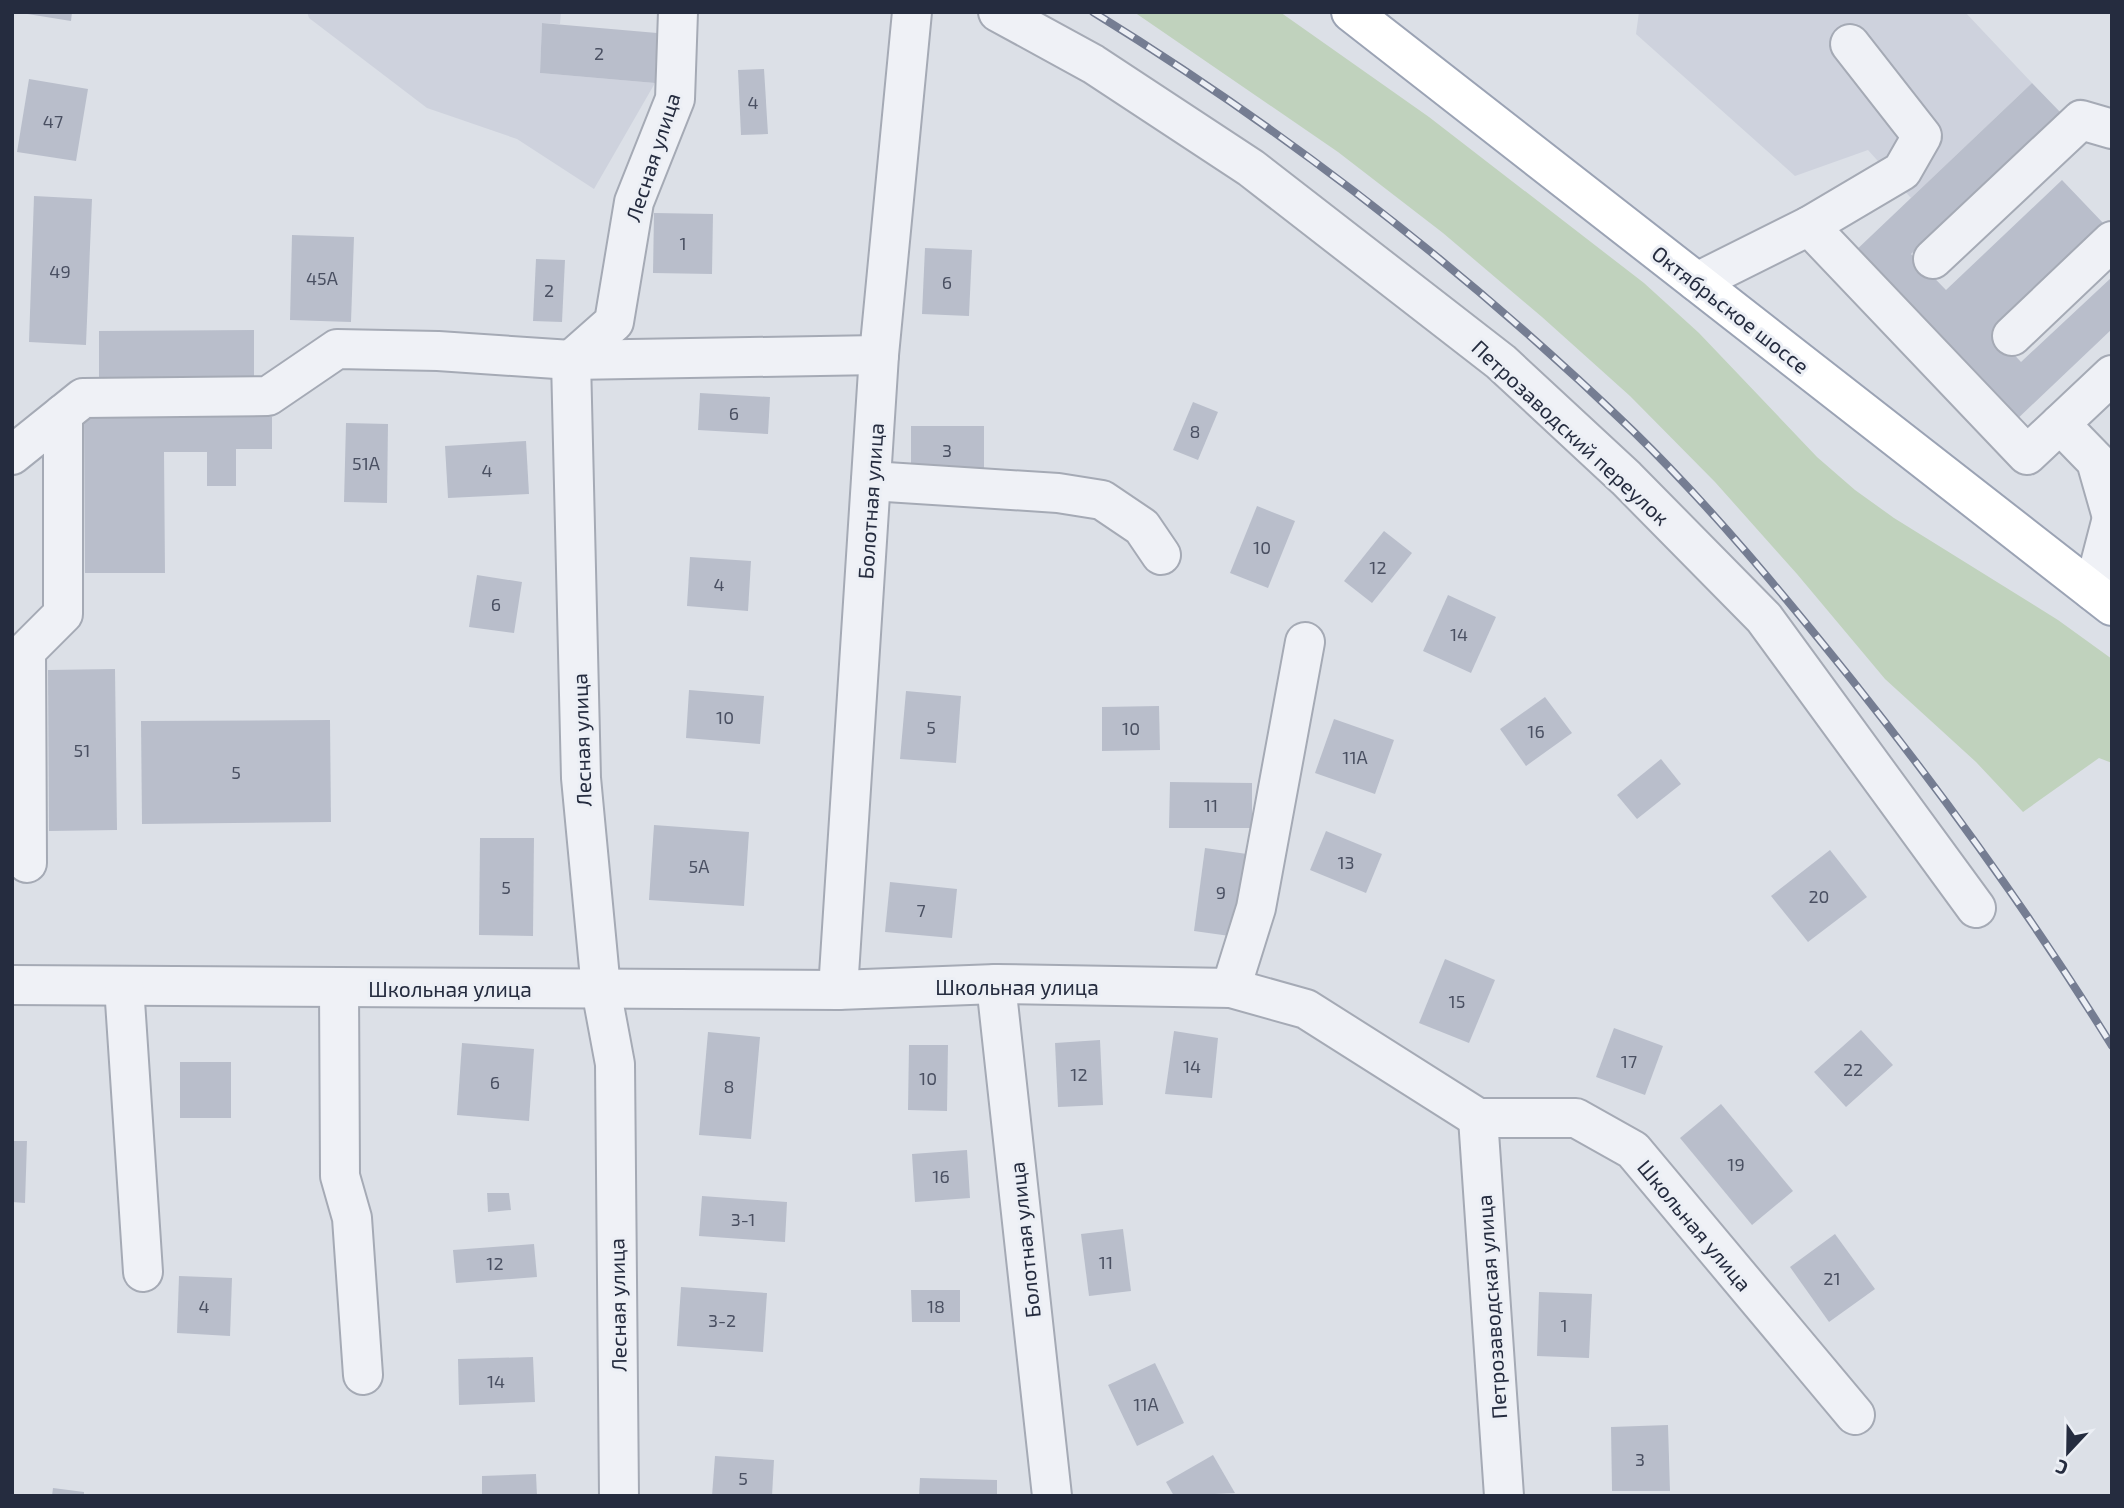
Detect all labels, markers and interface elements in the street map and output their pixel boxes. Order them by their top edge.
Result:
house number: 2 [594,42,604,64]
street label: Лесная улица [619,89,686,225]
house number: 4 [747,91,759,113]
house number: 47 [43,110,63,132]
house number: 1 [679,232,687,254]
street label: Октябрьское шоссе [1648,240,1814,378]
house number: 49 [49,260,71,282]
house number: 45А [306,267,339,289]
house number: 6 [942,271,952,293]
house number: 2 [544,279,554,301]
street label: Петрозаводский переулок [1467,334,1675,531]
house number: 6 [729,402,739,424]
house number: 8 [1190,420,1200,442]
street label: Болотная улица [852,422,889,580]
house number: 3 [942,439,952,461]
house number: 51А [352,452,381,474]
house number: 4 [481,459,493,481]
house number: 10 [1253,536,1271,558]
house number: 12 [1369,556,1387,578]
house number: 4 [713,573,725,595]
house number: 6 [491,593,501,615]
house number: 14 [1450,623,1468,645]
street label: Лесная улица [566,673,597,807]
house number: 10 [716,706,734,728]
house number: 5 [926,716,936,738]
house number: 10 [1122,717,1140,739]
house number: 16 [1527,720,1545,742]
house number: 51 [74,739,90,761]
house number: 11А [1342,746,1369,768]
house number: 5 [231,761,241,783]
house number: 11 [1204,794,1218,816]
house number: 13 [1337,851,1355,873]
house number: 5А [689,855,710,877]
house number: 5 [501,876,511,898]
house number: 9 [1216,881,1226,903]
house number: 20 [1809,885,1829,907]
house number: 7 [916,899,926,921]
street label: Школьная улица [935,974,1099,1000]
street label: Школьная улица [368,976,532,1002]
house number: 15 [1449,990,1465,1012]
house number: 17 [1621,1050,1637,1072]
house number: 14 [1183,1055,1201,1077]
house number: 22 [1843,1058,1863,1080]
house number: 12 [1070,1063,1088,1085]
house number: 10 [919,1067,937,1089]
house number: 6 [490,1071,500,1093]
house number: 8 [724,1075,734,1097]
house number: 19 [1727,1153,1745,1175]
street label: Школьная улица [1632,1154,1757,1296]
street label: Болотная улица [1003,1161,1046,1319]
house number: 16 [932,1165,950,1187]
street label: Петрозаводская улица [1471,1194,1512,1420]
house number: 3-1 [731,1208,755,1230]
street label: Лесная улица [603,1238,632,1372]
house number: 11 [1099,1251,1113,1273]
house number: 12 [486,1252,504,1274]
house number: 21 [1823,1267,1841,1289]
house number: 4 [198,1295,210,1317]
house number: 18 [927,1295,945,1317]
house number: 3-2 [708,1309,736,1331]
house number: 1 [1560,1314,1568,1336]
house number: 14 [487,1370,505,1392]
house number: 11А [1133,1393,1160,1415]
north arrow [2033,1417,2103,1487]
house number: 3 [1635,1448,1645,1470]
text: С [2052,1455,2071,1481]
house number: 5 [738,1467,748,1489]

